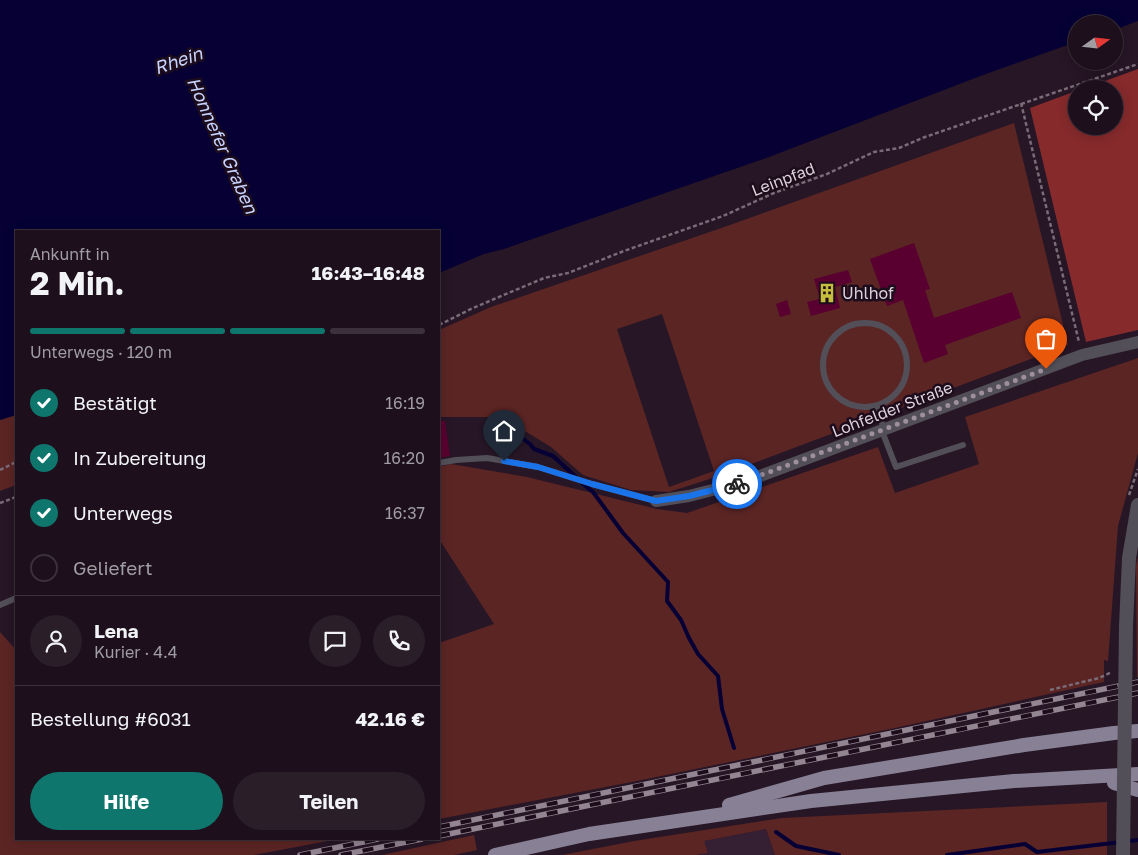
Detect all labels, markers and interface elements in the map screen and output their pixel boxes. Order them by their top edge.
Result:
north arrow [1068,15,1122,70]
map controls [1068,15,1123,135]
water label: Rhein [151,41,206,78]
water label: Honnefer Graben [183,73,263,218]
button: locate [1068,80,1123,135]
street label: Leinpfad [748,158,818,200]
text: Ankunft in [30,244,110,264]
text: 16:43–16:48 [312,261,425,284]
text: 2 Min. [30,264,124,302]
building icon: Uhlhof [816,282,838,304]
place label: Uhlhof [842,283,894,303]
pin [1025,318,1067,369]
icon: bag [1032,325,1060,353]
text: Unterwegs · 120 m [30,342,172,362]
street label: Lohfelder Straße [829,377,955,441]
icon: check [30,389,58,417]
text: Bestätigt [73,391,157,414]
text: 16:19 [385,393,425,413]
pin [483,410,525,461]
icon: home [490,417,518,445]
icon: check [30,444,58,472]
text: In Zubereitung [73,446,206,469]
text: 16:20 [384,448,425,468]
courier [712,459,762,509]
icon: bike [723,470,751,498]
icon: check [30,499,58,527]
text: Unterwegs [73,501,173,524]
text: 16:37 [385,503,425,523]
text: Geliefert [73,556,153,579]
button: person [30,615,82,667]
button: chat [309,615,361,667]
button: phone [373,615,425,667]
text: Lena [94,619,139,642]
text: Kurier · 4.4 [94,642,178,662]
text: Bestellung #6031 [30,707,191,730]
text: 42.16 € [355,707,425,730]
button: Hilfe [30,772,223,830]
button: Teilen [233,772,425,830]

